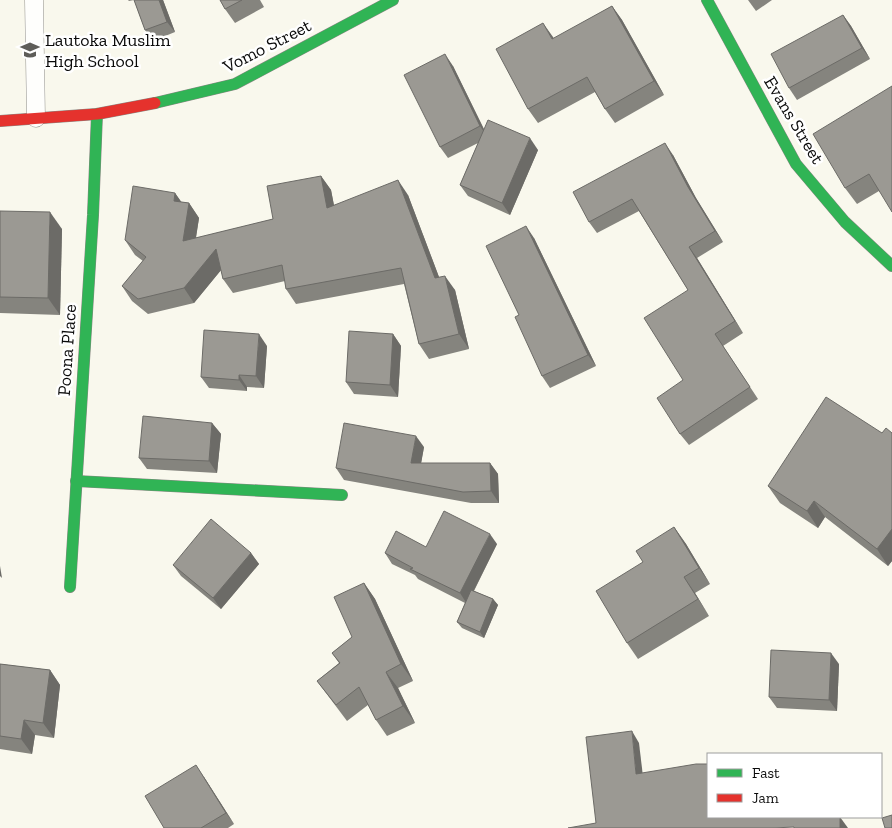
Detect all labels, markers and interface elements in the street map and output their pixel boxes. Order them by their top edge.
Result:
street label: Vomo Street [218,14,315,78]
place label: Lautoka Muslim High School [45,29,171,72]
school or university icon: Lautoka Muslim High School [19,39,41,61]
street label: Evans Street [759,72,829,168]
street label: Poona Place [53,303,81,397]
legend [707,753,882,818]
text: Fast [752,764,780,782]
text: Jam [752,789,779,807]

